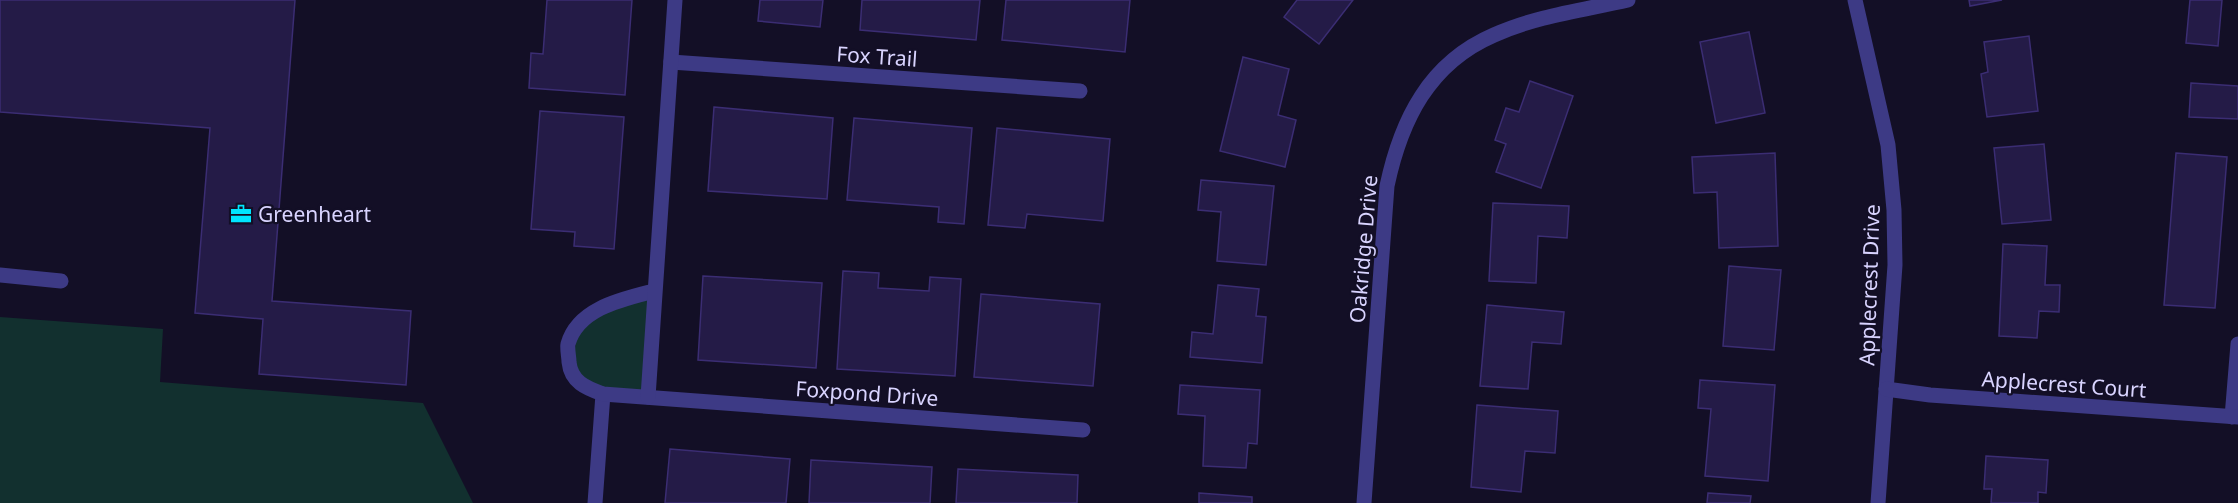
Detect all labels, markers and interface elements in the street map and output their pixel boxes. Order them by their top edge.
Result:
street label: Fox Trail [835,39,919,73]
street label: Oakridge Drive [1343,174,1383,324]
place label: Greenheart [258,200,371,228]
office icon: Greenheart [229,202,253,226]
street label: Applecrest Drive [1852,204,1886,366]
street label: Applecrest Court [1981,364,2148,404]
street label: Foxpond Drive [795,374,939,412]

